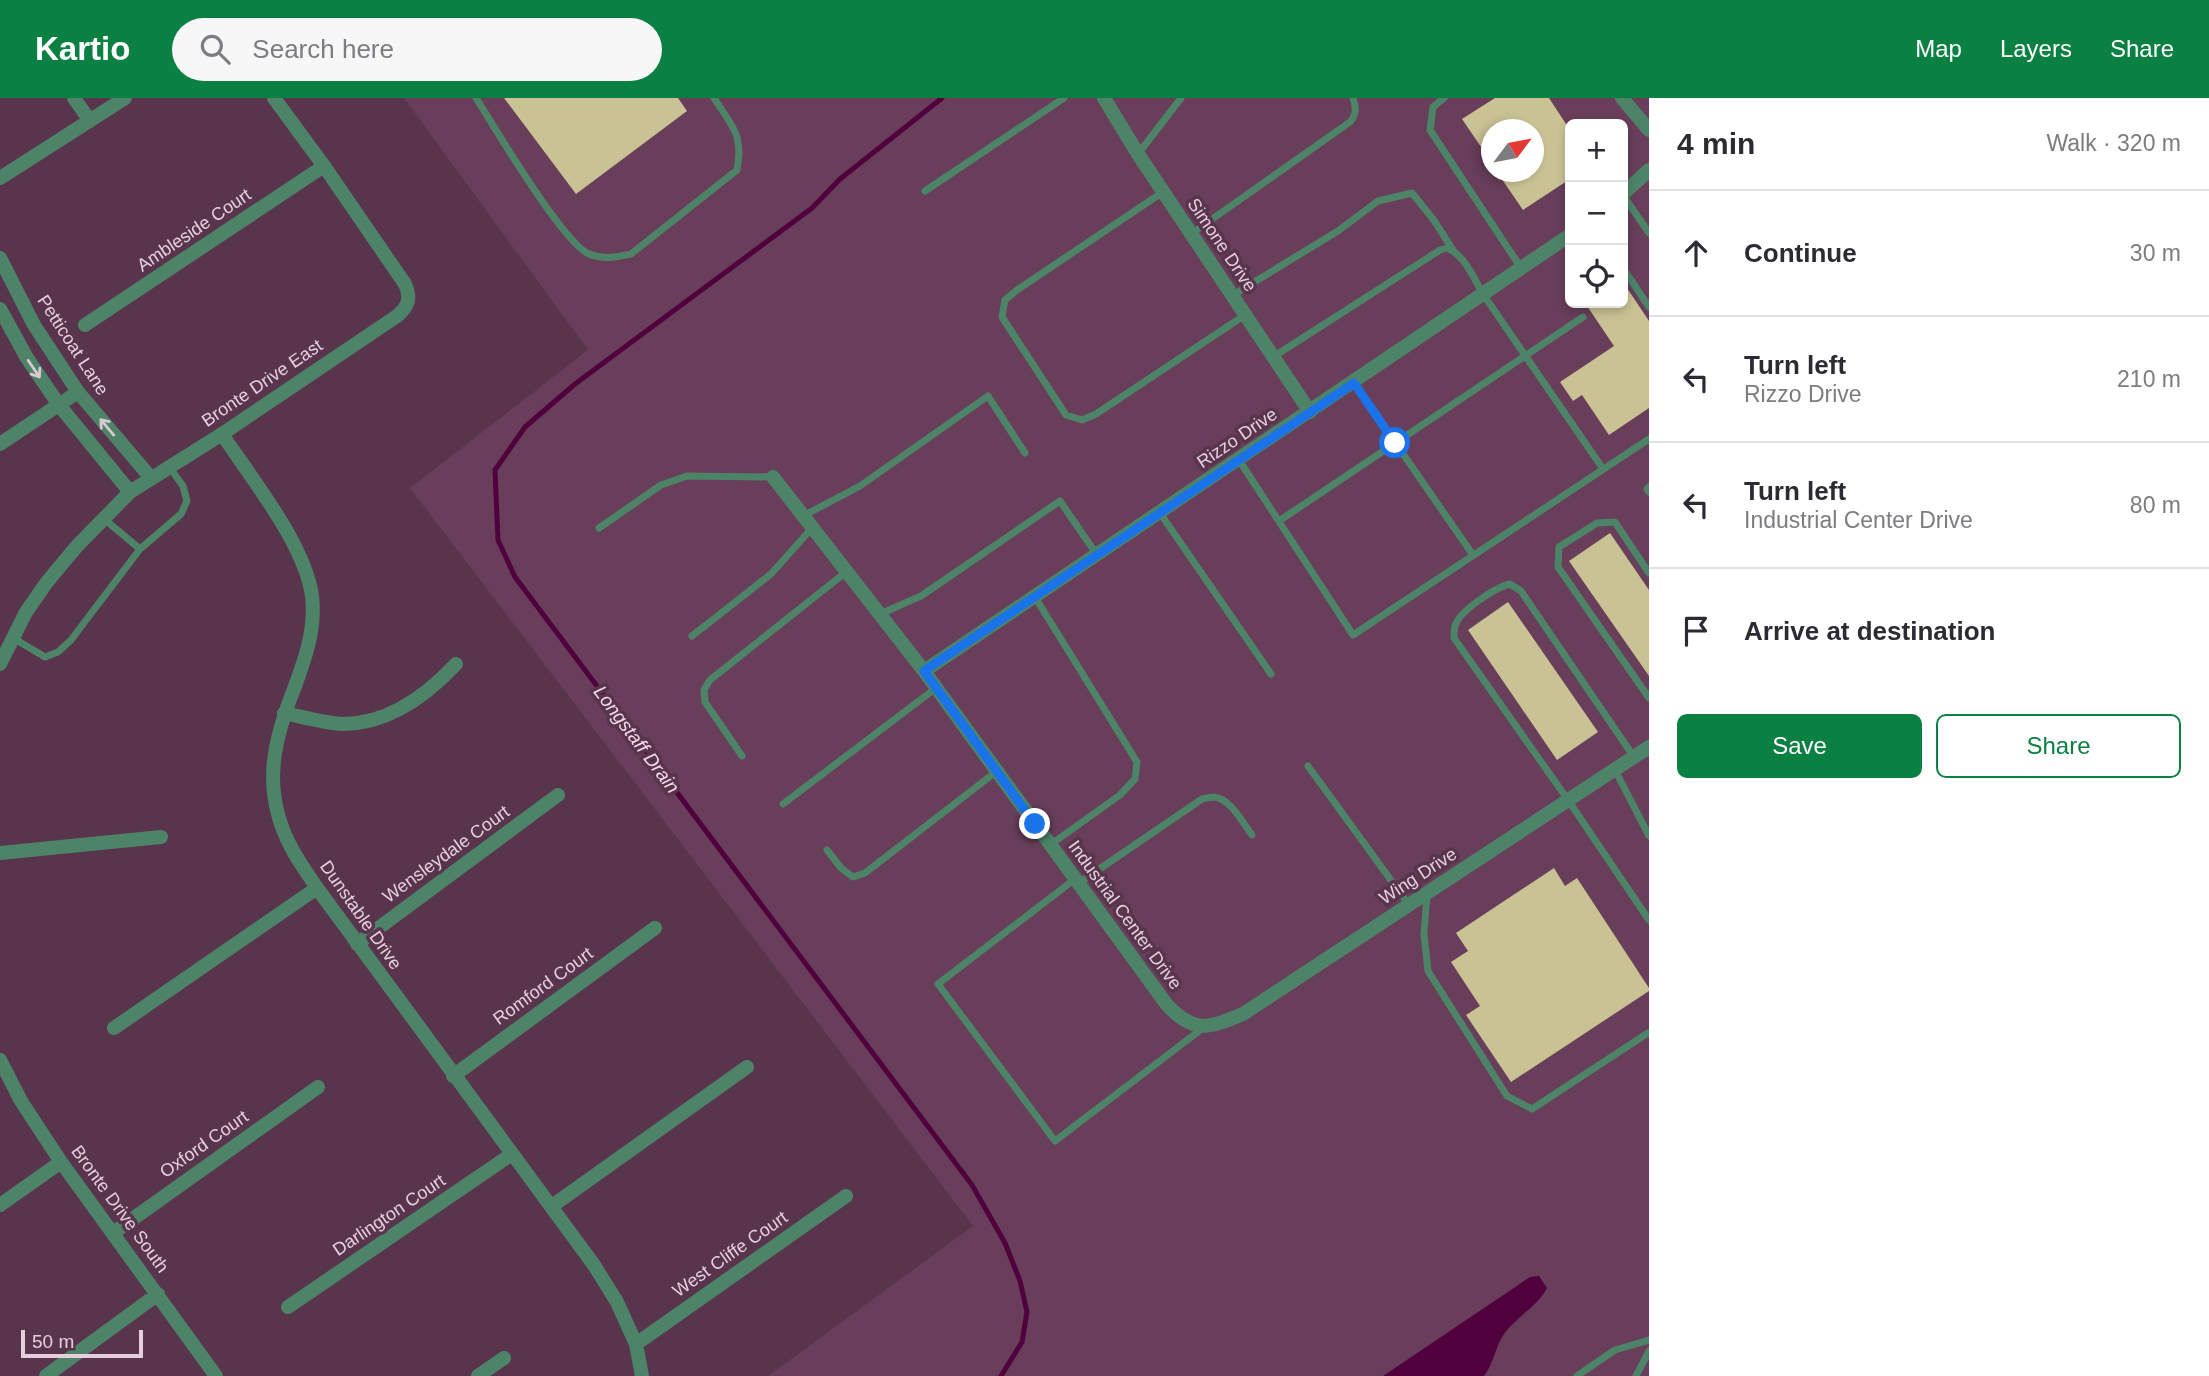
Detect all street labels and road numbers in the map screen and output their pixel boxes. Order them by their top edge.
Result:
street label: Ambleside Court [133,185,255,275]
street label: Simone Drive [1184,195,1260,295]
street label: Petticoat Lane [33,291,113,399]
street label: Bronte Drive East [198,335,326,431]
street label: Rizzo Drive [1193,404,1281,472]
street label: Wensleydale Court [379,801,513,907]
street label: Industrial Center Drive [1064,837,1186,993]
street label: Wing Drive [1376,844,1460,908]
street label: Dunstable Drive [316,857,406,973]
street label: Romford Court [489,943,597,1029]
street label: Oxford Court [156,1106,252,1182]
street label: Bronte Drive South [67,1142,173,1276]
street label: Darlington Court [329,1170,449,1260]
street label: West Cliffe Court [669,1207,791,1301]

